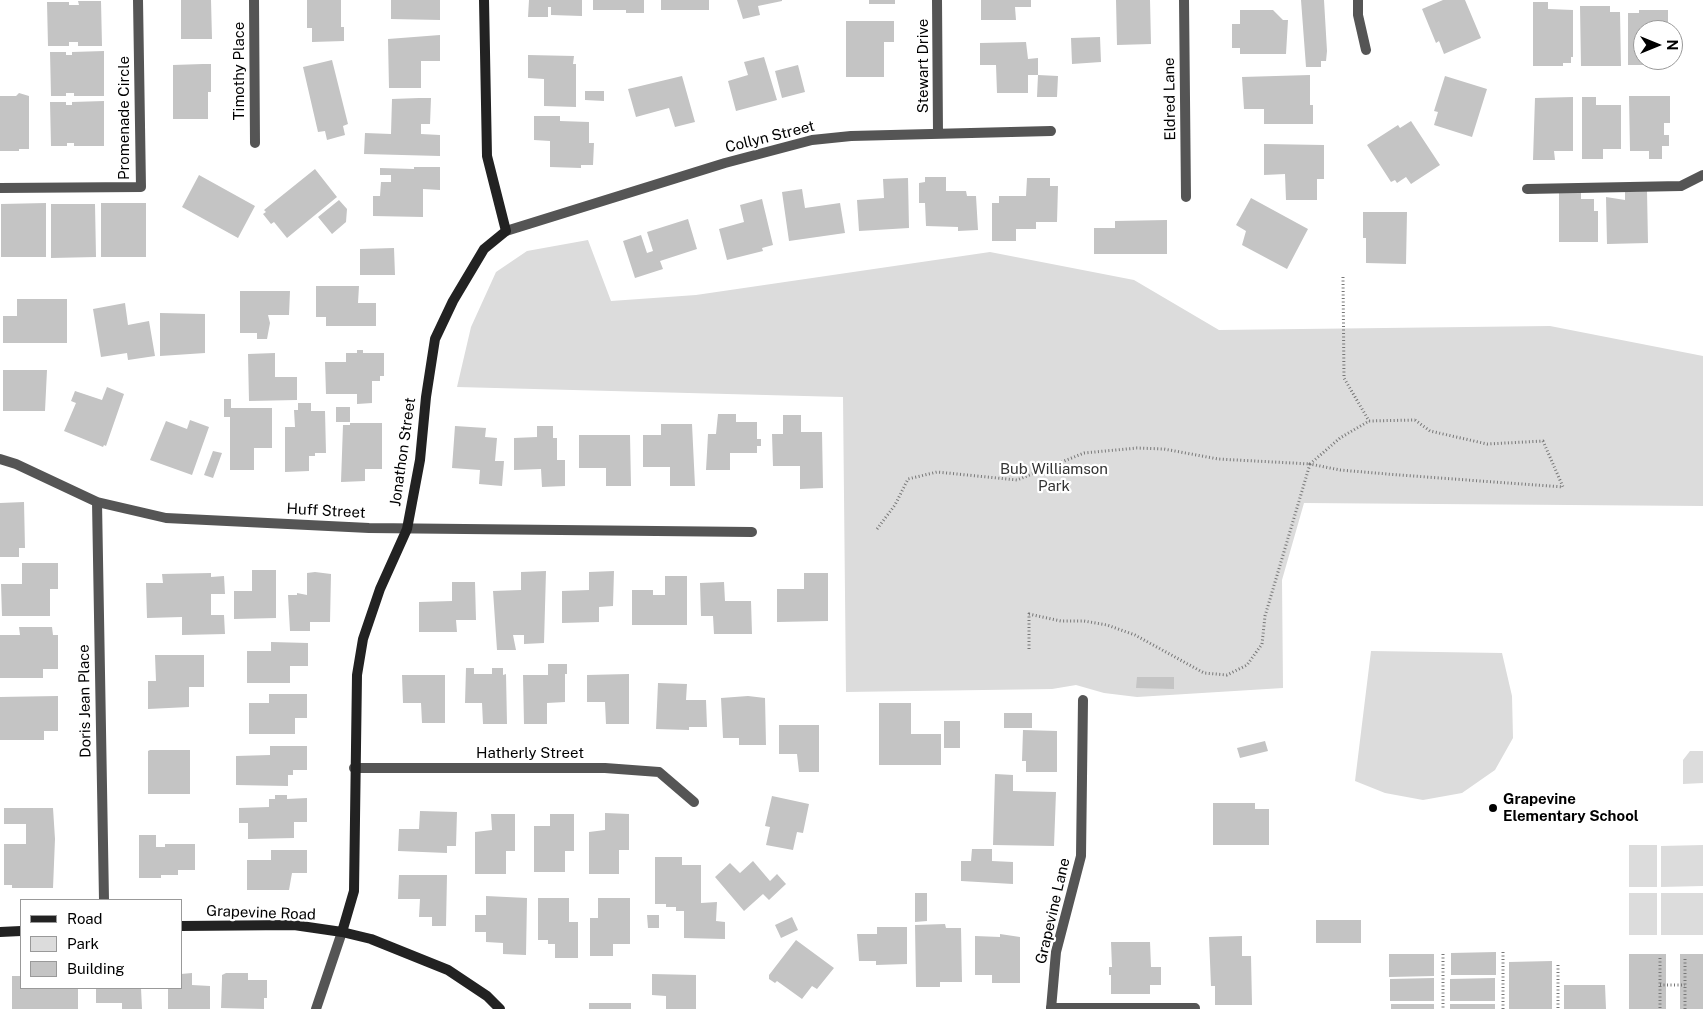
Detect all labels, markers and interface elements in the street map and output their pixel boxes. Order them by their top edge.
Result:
street label: Stewart Drive [914,19,932,113]
north arrow [1633,20,1683,70]
street label: Timothy Place [230,22,248,120]
text: N [1664,40,1680,50]
street label: Promenade Circle [115,56,133,180]
street label: Eldred Lane [1160,57,1180,141]
street label: Collyn Street [723,117,817,157]
street label: Jonathon Street [386,396,420,508]
park label: Bub Williamson Park [1000,460,1108,495]
street label: Huff Street [286,500,366,522]
street label: Doris Jean Place [75,644,95,758]
street label: Hatherly Street [476,744,584,762]
place label: Grapevine Elementary School [1503,790,1639,825]
marker: Grapevine Elementary School [1487,802,1499,814]
street label: Grapevine Lane [1032,856,1074,966]
legend [20,899,182,989]
street label: Grapevine Road [206,902,316,924]
text: Road [67,910,103,927]
text: Park [67,935,99,952]
text: Building [67,960,125,977]

